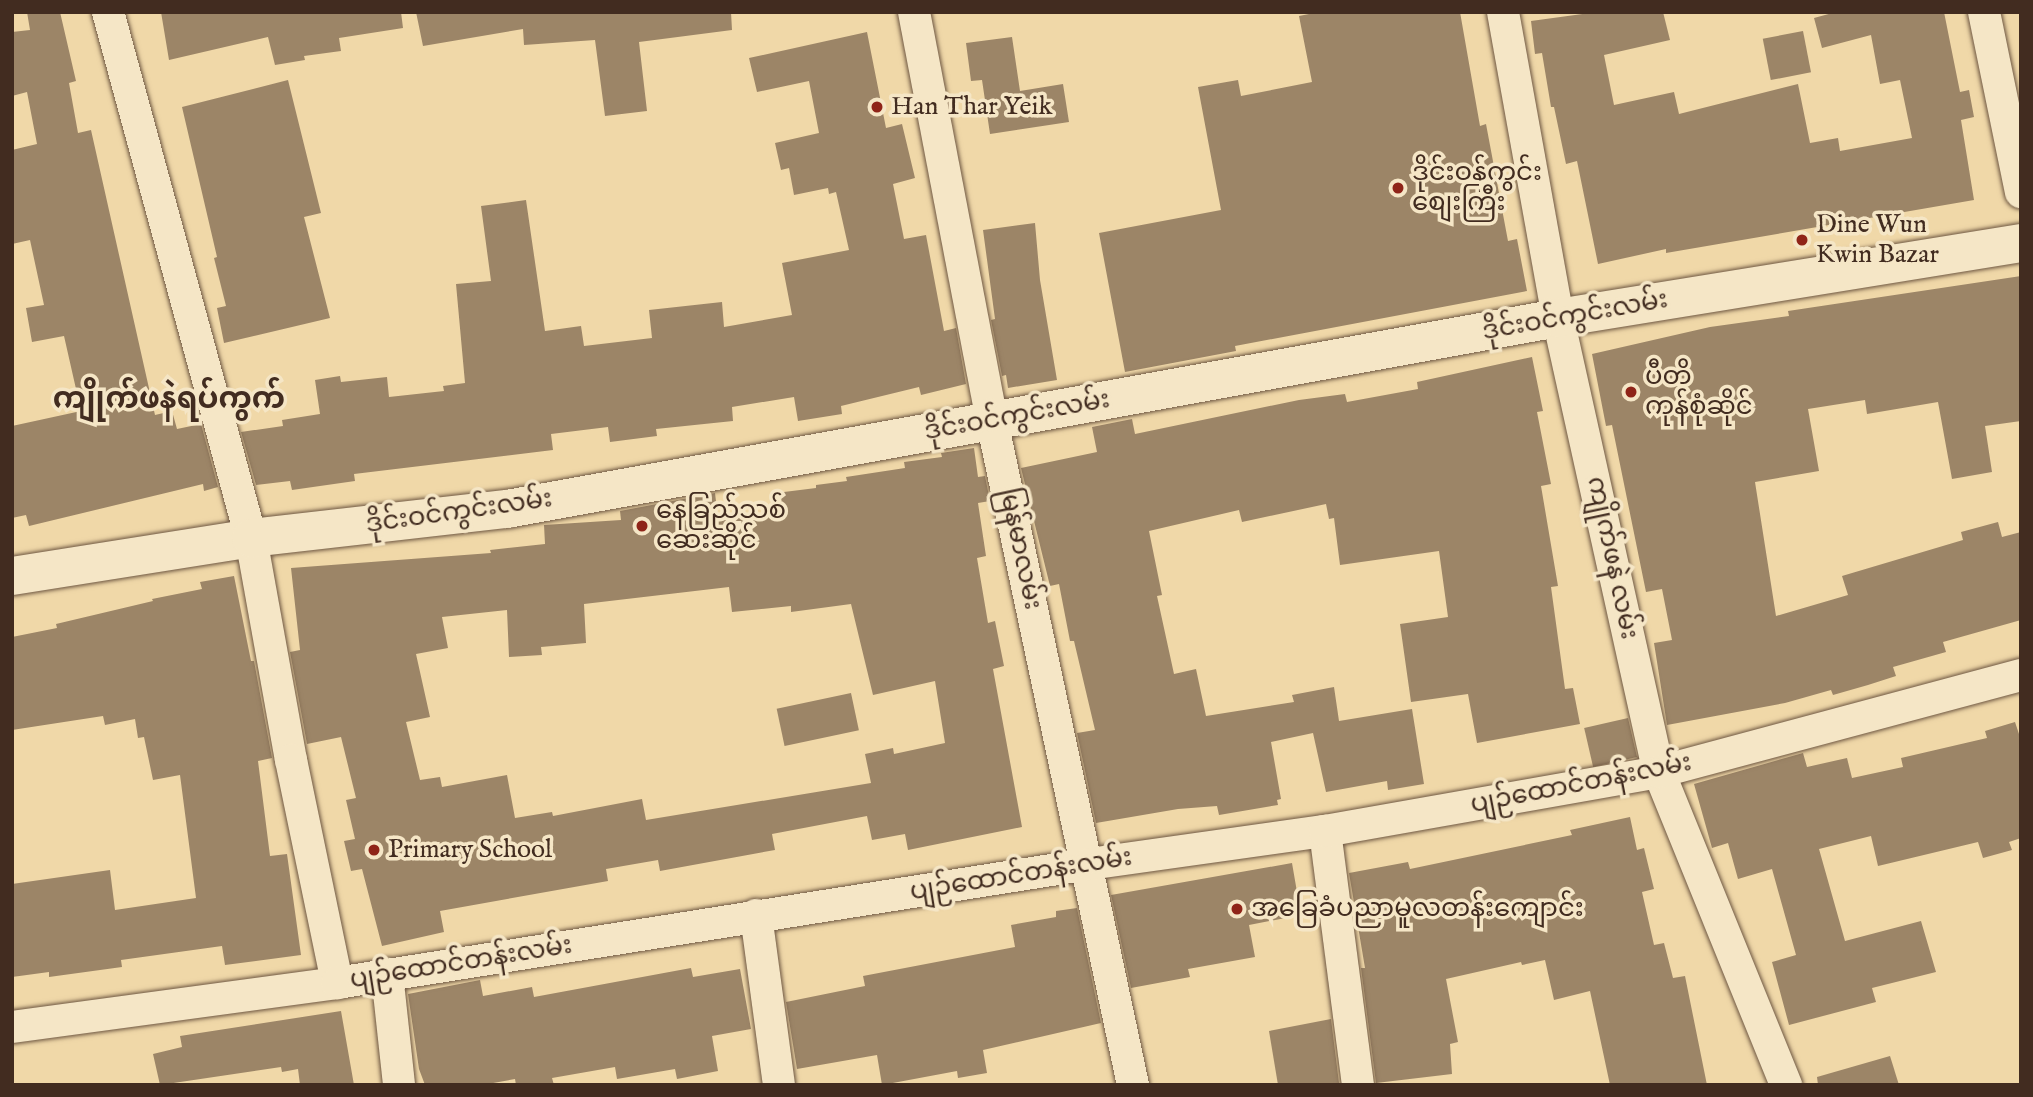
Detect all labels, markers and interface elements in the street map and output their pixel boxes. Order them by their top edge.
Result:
place label: Han Thar Yeik [891,91,1052,123]
marker: Han Thar Yeik [869,99,885,115]
place label: ဒိုင်းဝန်ကွင်း စျေးကြီး [1412,157,1542,218]
marker: ဒိုင်းဝန်ကွင်း စျေးကြီး [1390,180,1406,196]
place label: Dine Wun Kwin Bazar [1816,209,1939,270]
marker: Dine Wun Kwin Bazar [1794,232,1810,248]
street label: ဒိုင်းဝင်ကွင်းလမ်း [1480,284,1670,348]
place label: ပီတိ ကုန်စုံဆိုင် [1645,361,1753,422]
district label: ကျိုက်ဖနဲရပ်ကွက် [53,382,285,418]
street label: ဒိုင်းဝင်ကွင်းလမ်း [922,384,1112,448]
marker: ပီတိ ကုန်စုံဆိုင် [1623,384,1639,400]
street label: ကျိုက်ဖနဲ လမ်း [1580,474,1644,642]
street label: ဒိုင်းဝင်ကွင်းလမ်း [364,483,554,541]
street label: မြန်မာလမ်း [992,485,1048,613]
place label: နေခြည်သစ် ဆေးဆိုင် [656,495,786,556]
marker: နေခြည်သစ် ဆေးဆိုင် [634,518,650,534]
street label: ပျဉ်ထောင်တန်းလမ်း [1468,747,1694,821]
place label: Primary School [388,834,552,866]
marker: Primary School [366,842,382,858]
street label: ပျဉ်ထောင်တန်းလမ်း [908,842,1134,908]
place label: အခြေခံပညာမူလတန်းကျောင်း [1251,893,1584,925]
marker: အခြေခံပညာမူလတန်းကျောင်း [1229,901,1245,917]
street label: ပျဉ်ထောင်တန်းလမ်း [348,930,574,996]

